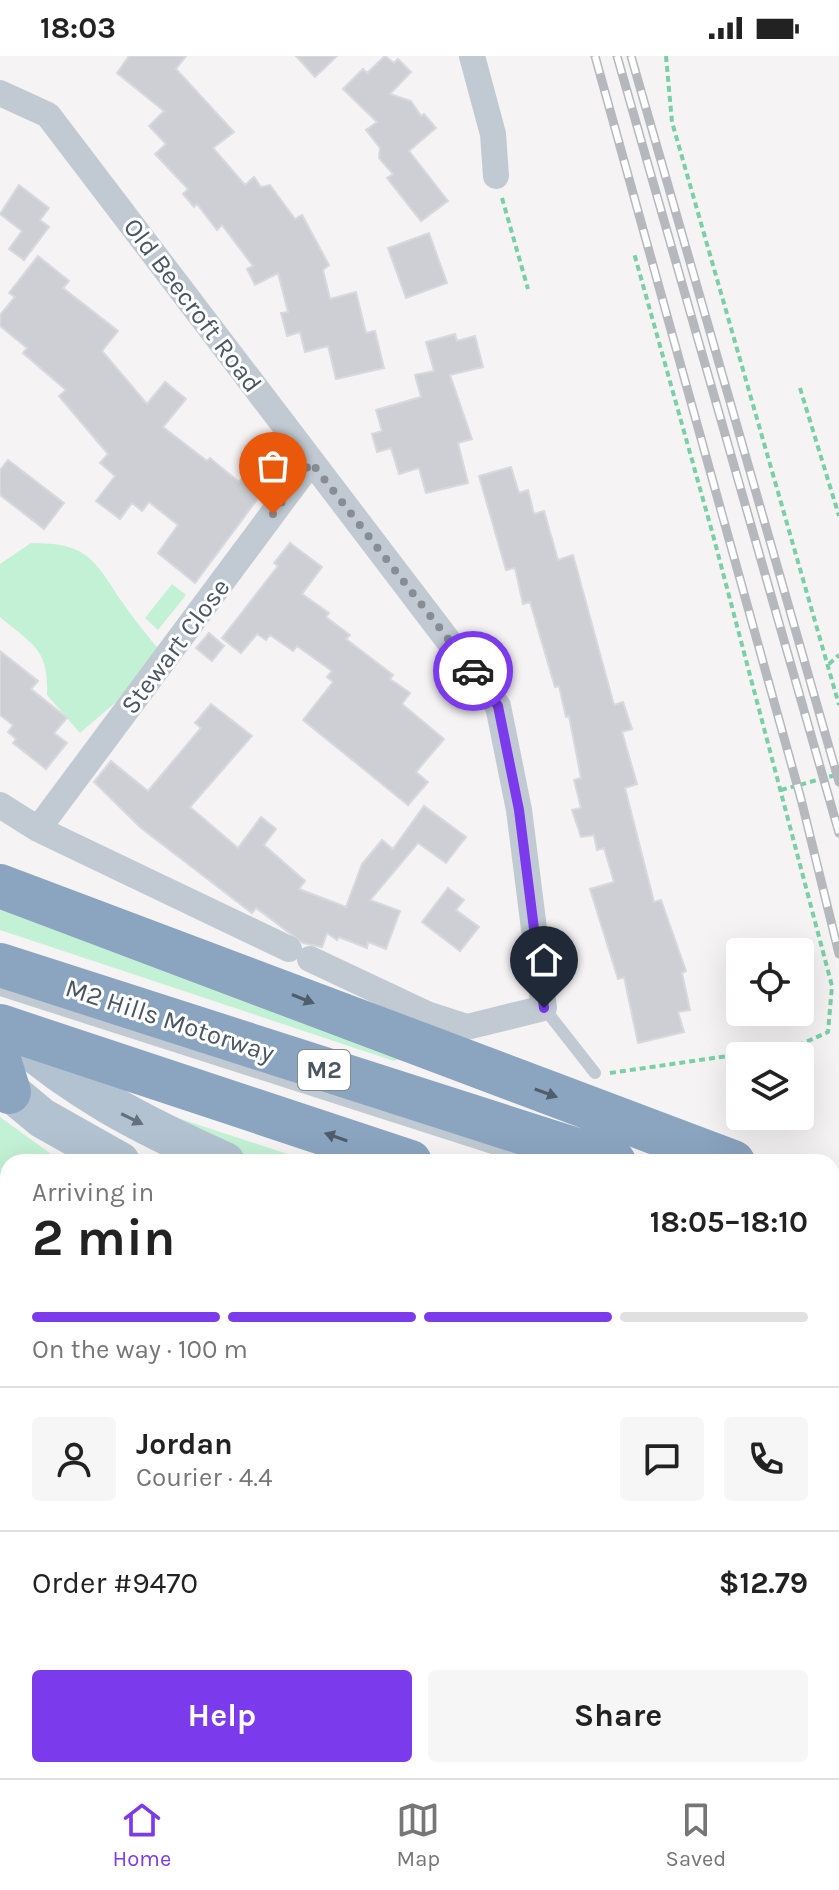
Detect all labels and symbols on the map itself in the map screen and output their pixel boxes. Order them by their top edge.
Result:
street label: Old Beecroft Road [117,212,268,399]
pin [239,432,307,514]
street label: Stewart Close [114,572,236,720]
courier [433,631,513,711]
pin [510,926,578,1008]
street label: M2 Hills Motorway [62,972,278,1069]
one-way arrow [291,993,315,1006]
road number: M2 [298,1050,350,1090]
one-way arrow [534,1087,558,1100]
one-way arrow [120,1112,143,1125]
one-way arrow [323,1131,347,1143]

